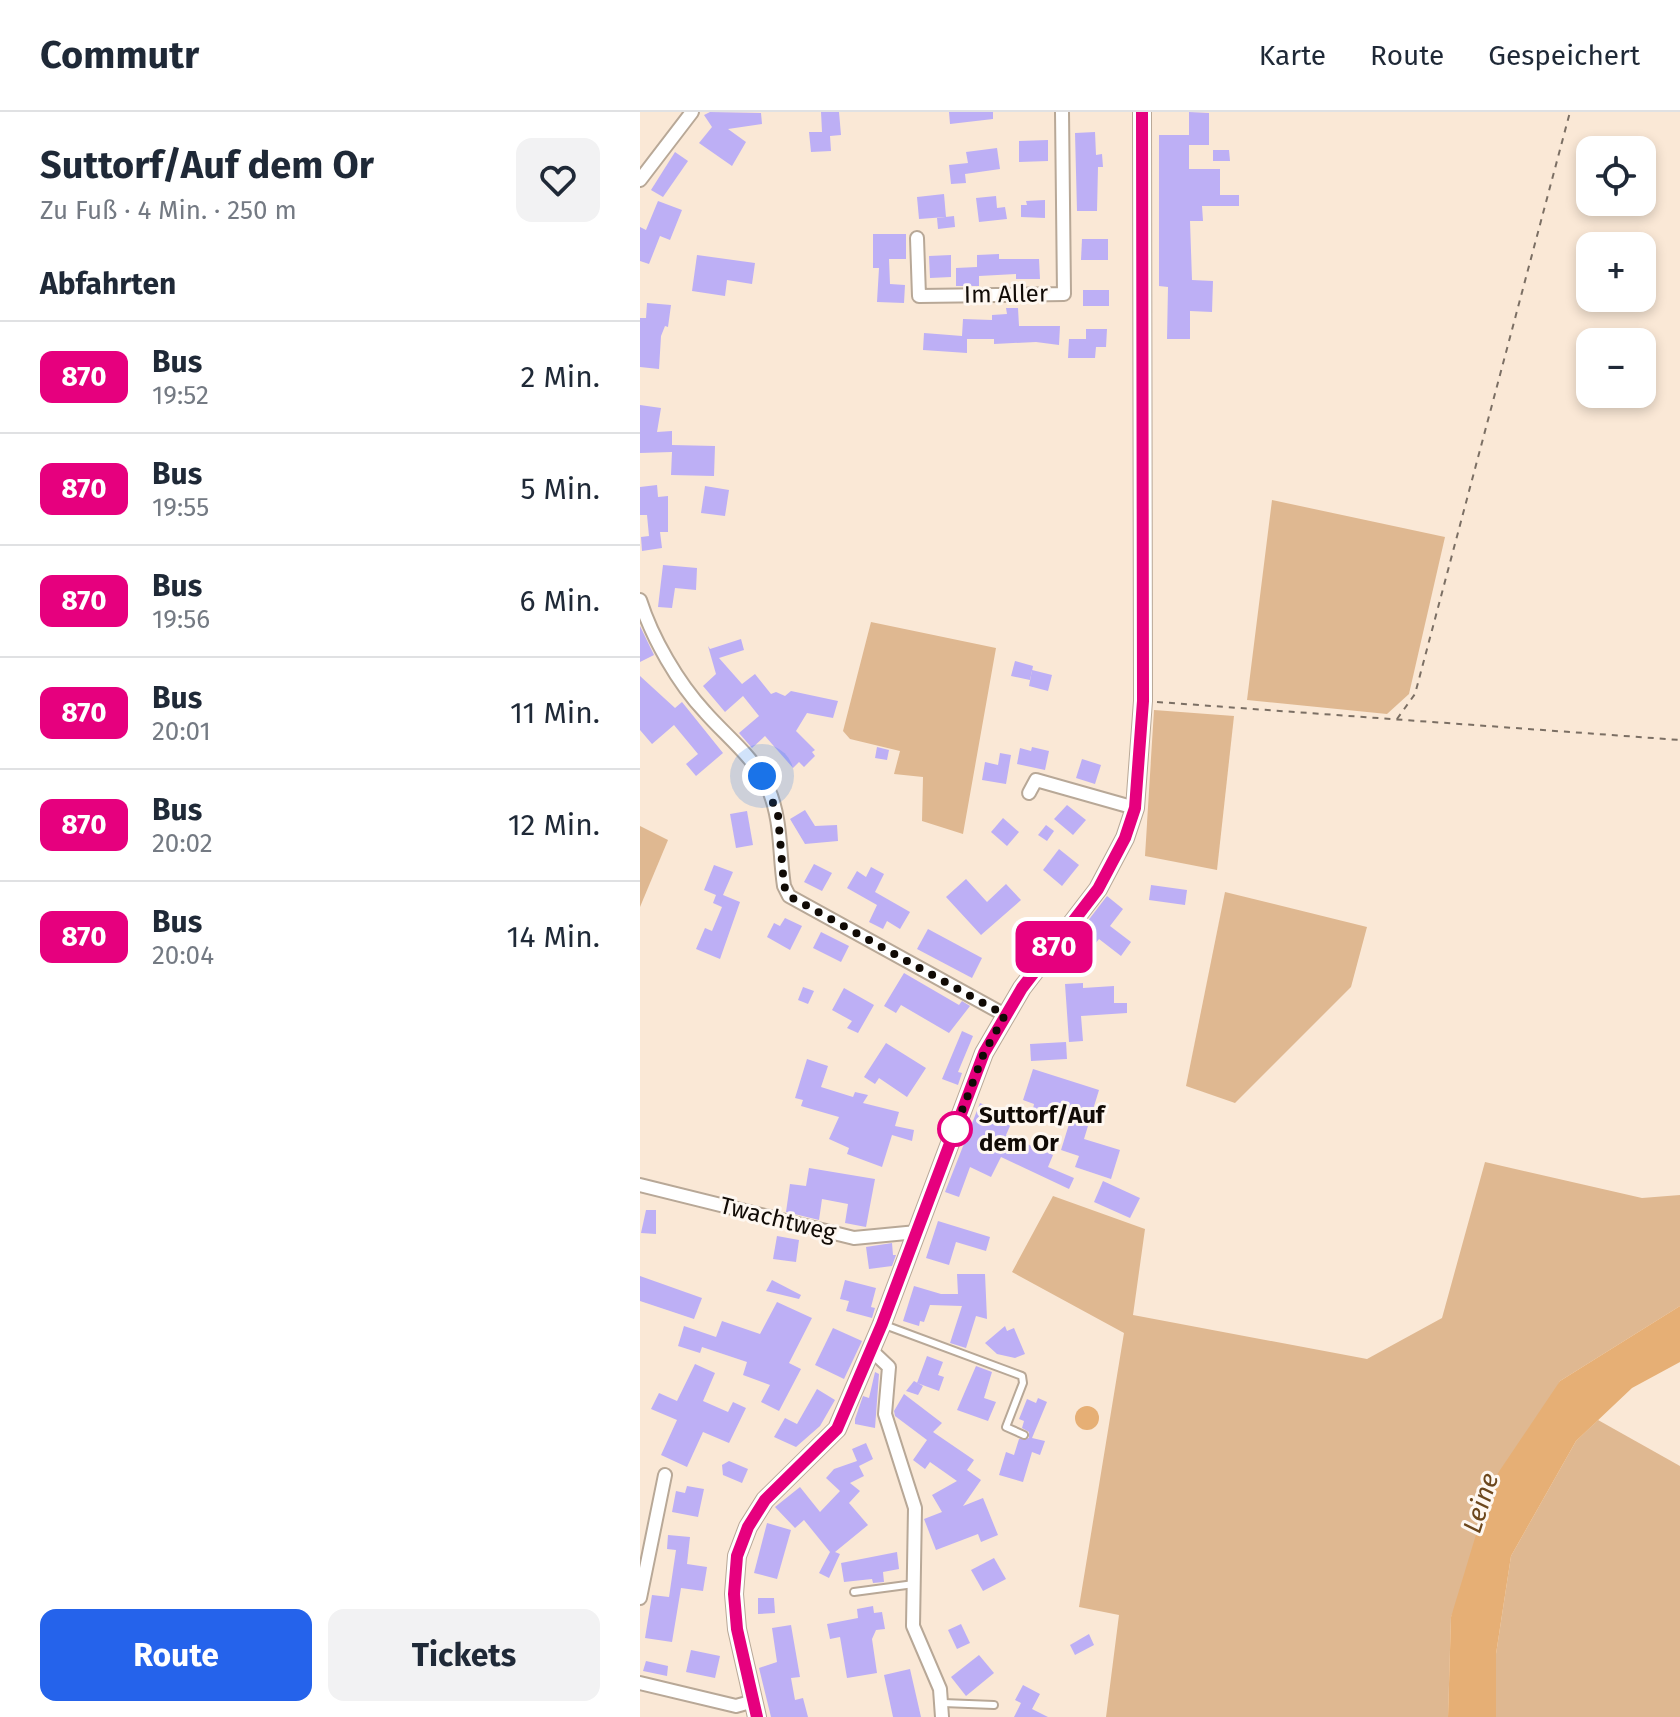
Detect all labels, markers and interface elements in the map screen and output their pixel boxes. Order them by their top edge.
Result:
text: Commutr [40,32,199,78]
text: Karte [1259,39,1326,72]
text: Route [1370,39,1444,72]
text: Gespeichert [1488,39,1640,72]
map controls [1576,136,1656,408]
button: locate [1576,136,1656,216]
button: heart [516,138,600,222]
text: Suttorf/Auf dem Or [40,142,374,188]
text: Zu Fuß · 4 Min. · 250 m [40,195,297,226]
button: + [1576,232,1656,312]
text: Abfahrten [40,266,176,302]
street label: Im Aller [964,279,1049,309]
button: − [1576,328,1656,408]
text: Bus [152,344,202,380]
text: 2 Min. [521,359,600,395]
text: 870 [61,360,107,393]
text: 19:52 [152,380,209,411]
text: Bus [152,456,202,492]
text: 5 Min. [520,471,600,507]
text: 870 [61,472,107,505]
text: 19:55 [152,492,209,523]
text: Bus [152,568,202,604]
text: 6 Min. [519,583,600,619]
text: 870 [61,584,107,617]
text: 19:56 [152,604,210,635]
text: Bus [152,680,202,716]
text: 11 Min. [510,695,600,731]
text: 870 [61,696,107,729]
text: 20:01 [152,716,211,747]
your location [742,756,782,796]
text: Bus [152,792,202,828]
text: 12 Min. [508,807,600,843]
text: 870 [61,808,107,841]
text: 20:02 [152,828,213,859]
text: Bus [152,904,202,940]
text: 14 Min. [507,919,600,955]
text: 870 [61,920,107,953]
line badge: 870 [1008,921,1100,973]
text: 870 [1031,930,1077,963]
text: 20:04 [152,940,214,971]
place label: Suttorf/Auf dem Or [979,1101,1107,1157]
marker: Suttorf/Auf dem Or [938,1112,972,1146]
street label: Twachtweg [717,1191,839,1247]
water label: Leine [1457,1469,1505,1537]
button: Route [40,1609,312,1701]
button: Tickets [328,1609,600,1701]

